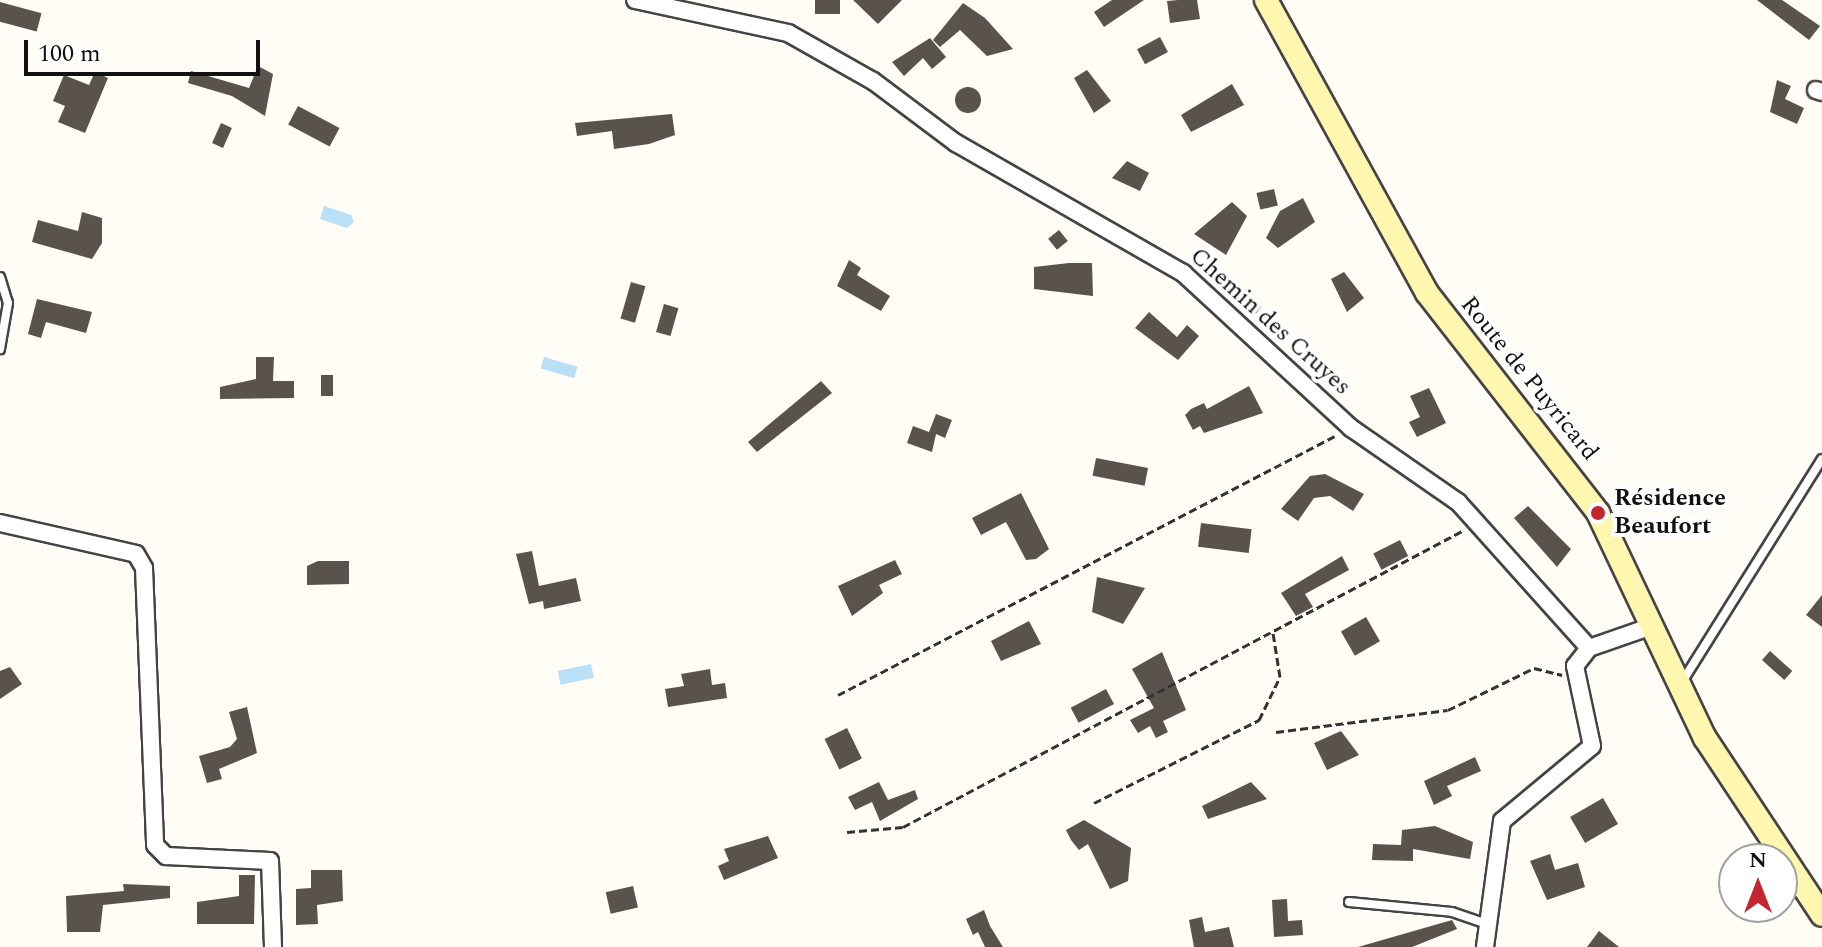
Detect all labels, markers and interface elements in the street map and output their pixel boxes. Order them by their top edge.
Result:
scale bar [28,24,264,74]
text: 100 m [38,36,101,72]
street label: Chemin des Cruyes [1184,242,1356,402]
street label: Route de Puyricard [1454,291,1604,467]
place label: Résidence Beaufort [1614,485,1726,541]
marker: Résidence Beaufort [1589,504,1607,522]
north arrow [1718,843,1798,923]
text: N [1749,844,1767,877]

